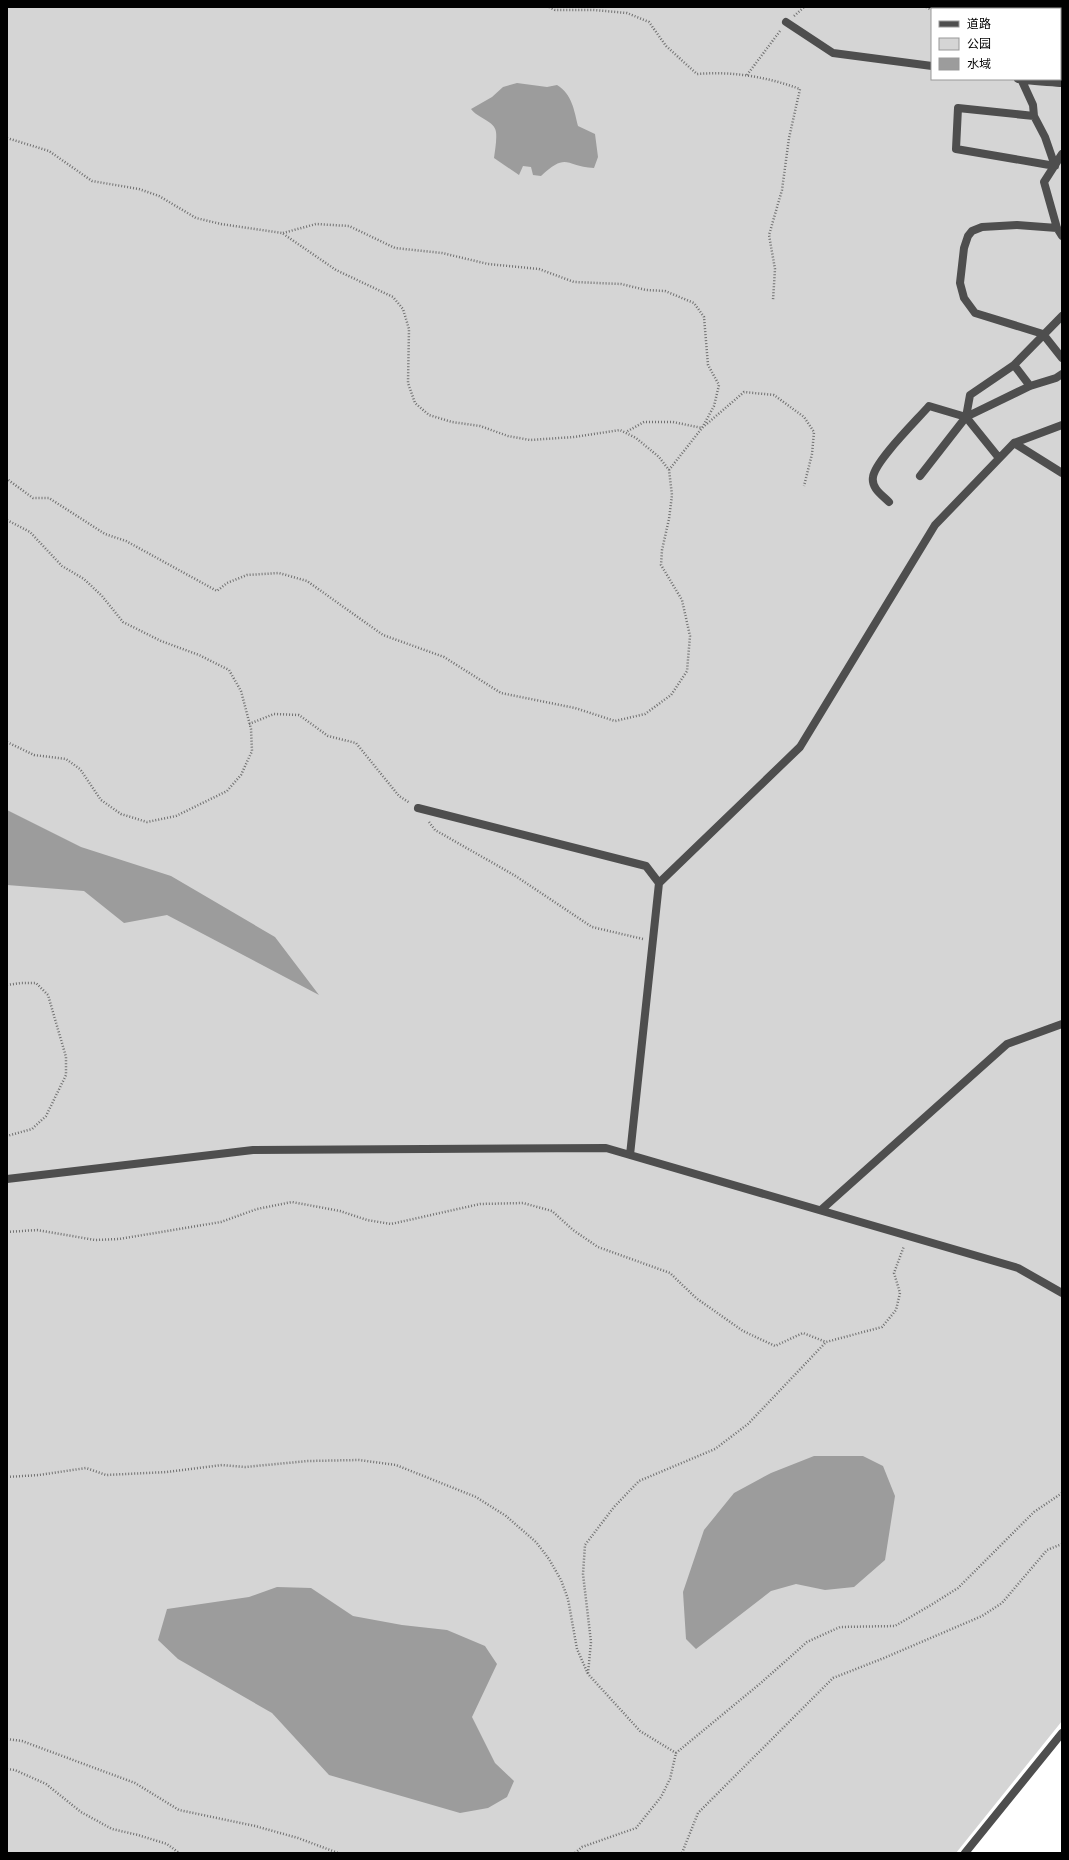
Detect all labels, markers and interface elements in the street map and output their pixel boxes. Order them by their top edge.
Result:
legend [931,8,1061,80]
text: 道路 [967,17,991,31]
text: 公园 [967,37,991,51]
text: 水域 [967,57,991,71]

